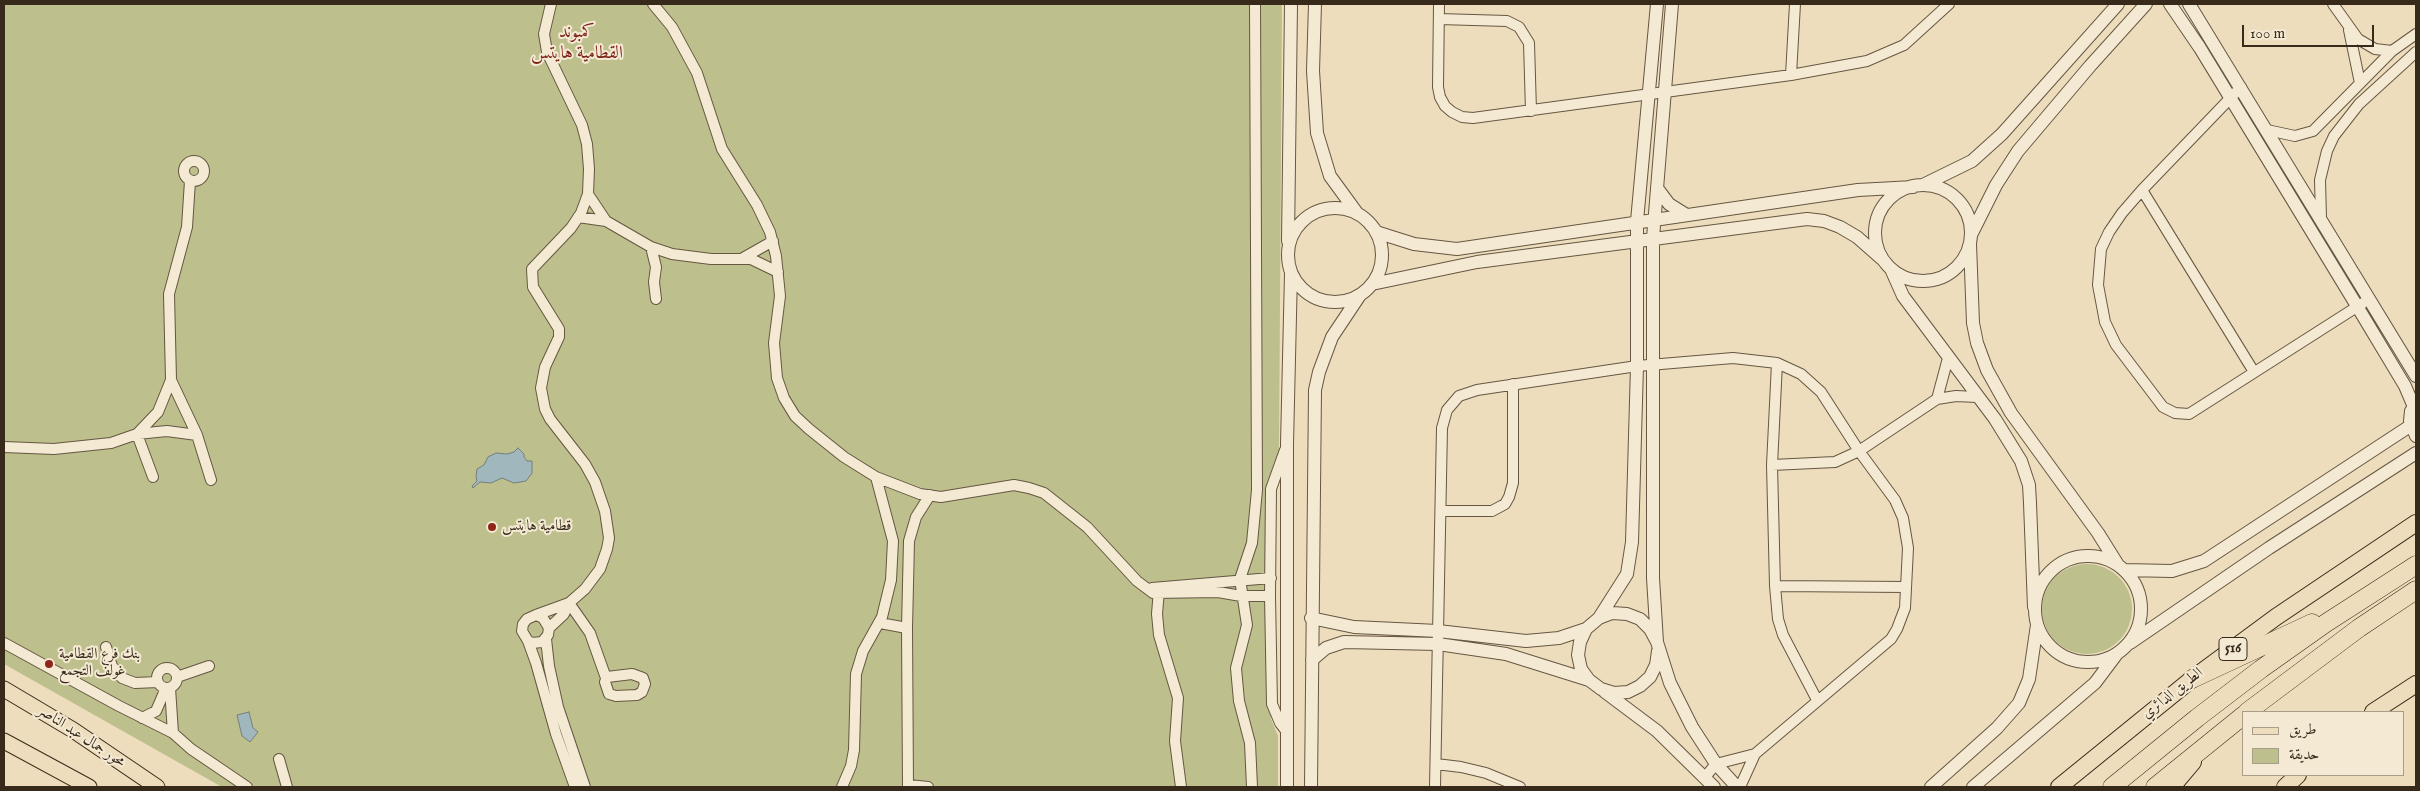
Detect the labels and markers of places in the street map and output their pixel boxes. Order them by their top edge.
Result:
place label: قطامية هايتس [502,518,571,536]
marker: قطامية هايتس [486,521,498,533]
place label: بنك فرع القطامية غولف التجمع [59,646,140,681]
marker: بنك فرع القطامية غولف التجمع [43,658,55,670]

